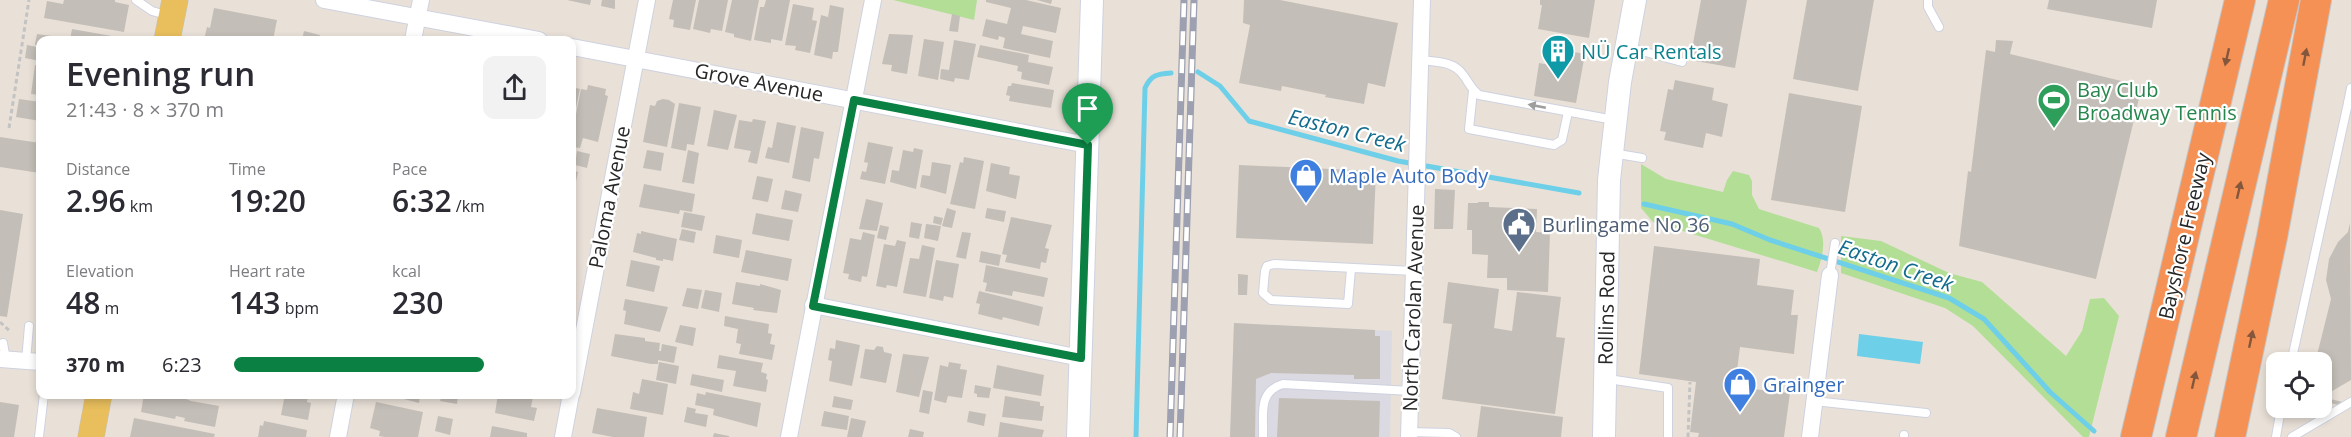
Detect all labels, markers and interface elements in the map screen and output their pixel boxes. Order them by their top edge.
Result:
building icon: NÜ Car Rentals [1540,33,1576,80]
place label: NÜ Car Rentals [1581,38,1722,65]
one-way arrow [2301,47,2310,66]
one-way arrow [2221,48,2231,66]
text: Evening run [66,51,255,96]
button: share [483,56,546,119]
street label: Grove Avenue [692,56,826,108]
place label: Bay Club Broadway Tennis [2077,76,2237,126]
sports icon: Bay Club Broadway Tennis [2036,82,2072,129]
pin [1062,83,1113,145]
icon: arrive [1071,92,1104,125]
text: 21:43 · 8 × 370 m [66,96,224,123]
one-way arrow [1527,101,1546,110]
water label: Easton Creek [1285,102,1409,158]
street label: Paloma Avenue [582,123,636,271]
street label: Bayshore Freeway [2152,149,2217,322]
shop icon: Maple Auto Body [1288,157,1324,204]
text: Distance [66,158,130,180]
text: Time [229,158,266,180]
text: Pace [392,158,427,180]
place label: Maple Auto Body [1329,162,1489,189]
text: 2.96 [66,180,126,221]
text: 19:20 [229,180,306,221]
text: 6:32 [392,180,452,221]
one-way arrow [2235,181,2244,200]
text: km [126,195,153,217]
text: /km [452,195,485,217]
street label: North Carolan Avenue [1396,204,1430,412]
public building icon: Burlingame No 36 [1501,206,1537,253]
place label: Burlingame No 36 [1542,211,1710,238]
water label: Easton Creek [1835,232,1958,298]
street label: Rollins Road [1592,251,1620,365]
text: Elevation [66,260,134,282]
text: Heart rate [229,260,305,282]
text: kcal [392,260,421,282]
text: 48 [66,282,100,323]
text: 143 [229,282,280,323]
text: 230 [392,282,443,323]
text: m [100,297,119,319]
text: bpm [280,297,319,319]
one-way arrow [2247,329,2256,348]
text: 370 m [66,351,125,378]
text: 6:23 [162,351,202,378]
map controls [2266,352,2332,418]
button: locate [2266,352,2332,418]
shop icon: Grainger [1722,366,1758,413]
one-way arrow [2190,370,2199,389]
place label: Grainger [1763,371,1844,398]

